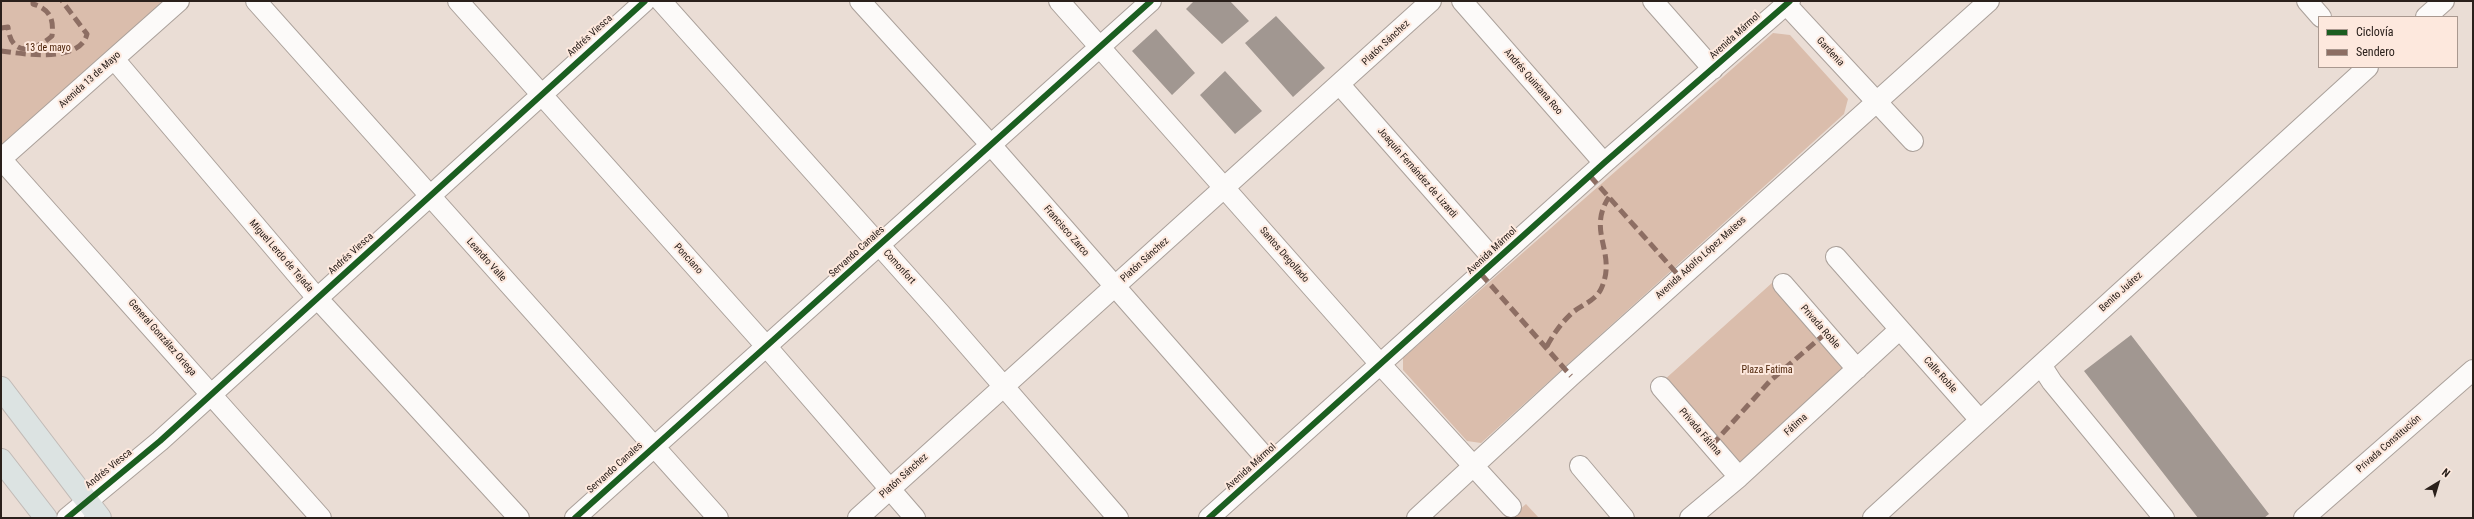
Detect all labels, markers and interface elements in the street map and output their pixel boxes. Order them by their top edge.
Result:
street label: Avenida Mármol [1707,10,1763,62]
street label: Andrés Viesca [565,13,615,59]
legend [2318,16,2458,68]
street label: Platón Sánchez [1360,18,1412,68]
text: Ciclovía [2356,25,2394,39]
street label: Gardenia [1814,35,1846,69]
park label: 13 de mayo [25,42,71,54]
text: Sendero [2356,45,2395,59]
street label: Andrés Quintana Roo [1501,47,1565,117]
street label: Avenida 13 de Mayo [57,49,123,111]
street label: Joaquín Fernández de Lizardi [1375,125,1459,221]
street label: Francisco Zarco [1041,203,1091,259]
street label: Avenida Adolfo López Mateos [1653,214,1749,302]
street label: Miguel Lerdo de Tejada [246,217,316,295]
street label: Servando Canales [827,224,887,280]
street label: Santos Degollado [1257,225,1311,285]
street label: Avenida Mármol [1465,225,1519,277]
street label: Andrés Viesca [326,231,376,277]
street label: Platón Sánchez [1118,235,1172,285]
street label: Leandro Valle [464,236,508,284]
street label: Ponciano [671,241,705,277]
street label: Comonfort [880,247,918,287]
street label: Benito Juárez [2097,269,2145,315]
street label: General González Ortega [125,297,199,379]
street label: Privada Roble [1798,303,1842,351]
street label: Calle Roble [1921,355,1959,395]
park label: Plaza Fatima [1741,364,1793,376]
street label: Privada Fátima [1676,406,1724,458]
street label: Fátima [1782,412,1810,438]
street label: Privada Constitución [2354,413,2424,475]
street label: Servando Canales [585,440,645,496]
street label: Avenida Mármol [1223,441,1279,493]
street label: Andrés Viesca [83,447,135,491]
street label: Platón Sánchez [877,451,931,501]
north arrow [2418,463,2458,503]
text: N [2439,466,2452,480]

